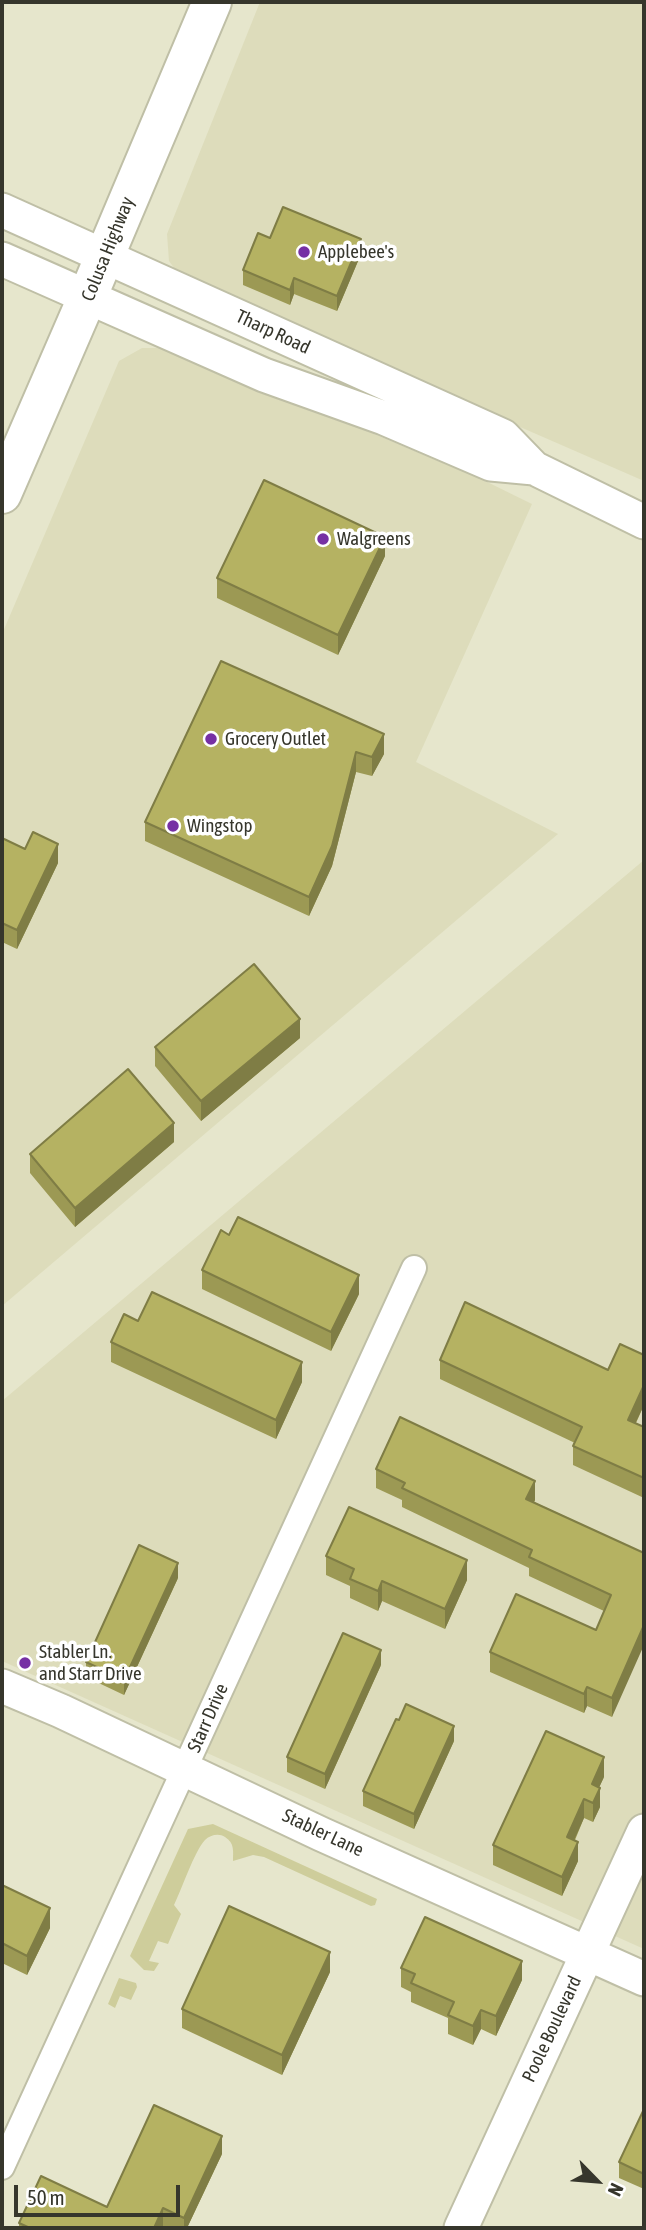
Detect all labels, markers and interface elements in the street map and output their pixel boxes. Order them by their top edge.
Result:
street label: Colusa Highway [77,194,139,304]
place label: Applebee's [318,241,394,263]
marker: Applebee's [296,244,312,260]
street label: Tharp Road [232,305,314,359]
place label: Walgreens [337,528,411,550]
marker: Walgreens [315,531,331,547]
place label: Grocery Outlet [225,728,326,750]
marker: Grocery Outlet [203,731,219,747]
place label: Wingstop [187,815,252,837]
marker: Wingstop [165,818,181,834]
place label: Stabler Ln. and Starr Drive [39,1641,142,1685]
marker: Stabler Ln. and Starr Drive [17,1655,33,1671]
street label: Starr Drive [183,1680,233,1756]
street label: Stabler Lane [279,1804,367,1862]
street label: Poole Boulevard [517,1972,587,2086]
north arrow [562,2146,632,2216]
scale bar [18,2170,184,2214]
text: N [604,2180,628,2200]
text: 50 m [27,2185,65,2209]

